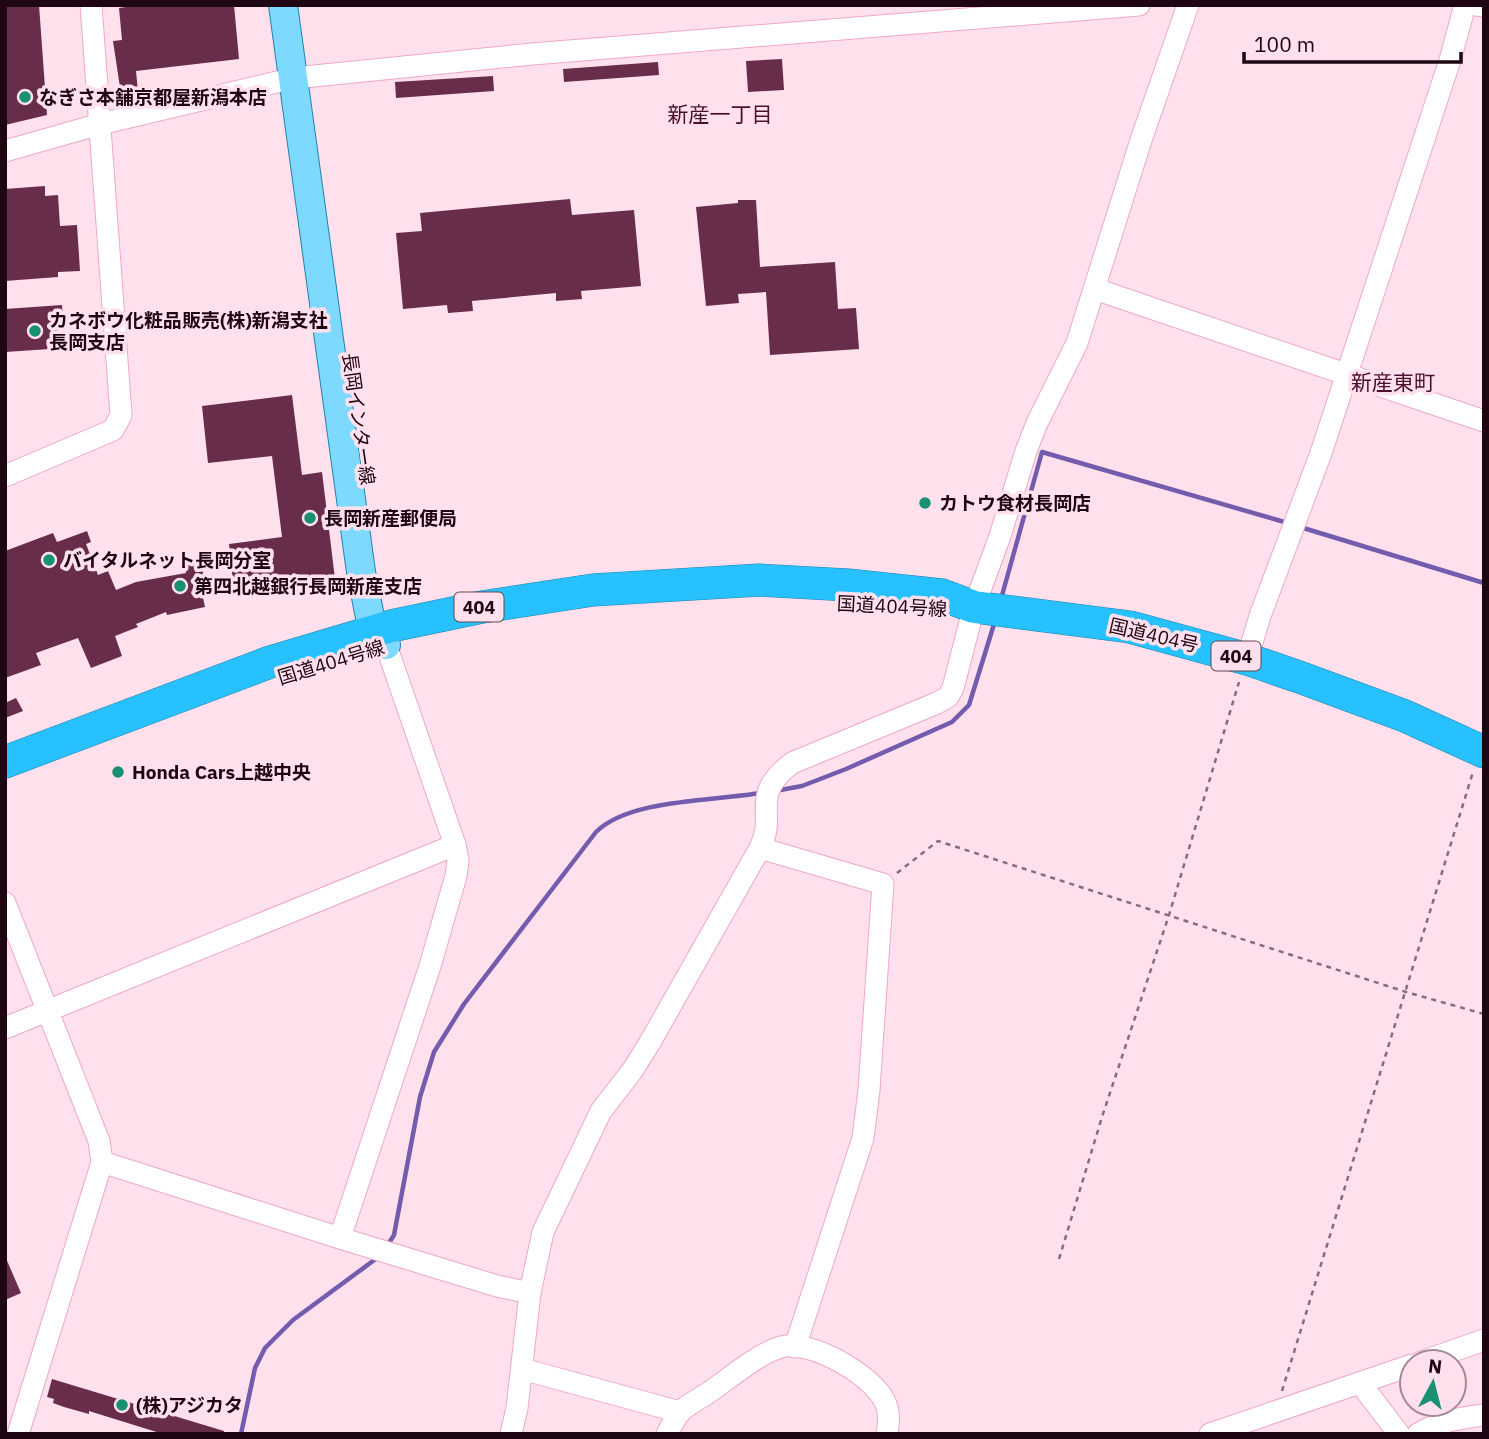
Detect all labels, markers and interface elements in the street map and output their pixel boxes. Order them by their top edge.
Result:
scale bar [1244,21,1461,65]
text: 100 m [1254,30,1315,58]
place label: なぎさ本舗京都屋新潟本店 [39,85,267,109]
marker: なぎさ本舗京都屋新潟本店 [17,89,33,105]
district label: 新産一丁目 [668,100,773,128]
place label: カネボウ化粧品販売(株)新潟支社 長岡支店 [49,308,328,354]
marker: カネボウ化粧品販売(株)新潟支社 長岡支店 [27,323,43,339]
street label: 長岡インター線 [338,351,380,487]
district label: 新産東町 [1351,368,1435,396]
place label: カトウ食材長岡店 [939,491,1091,515]
marker: カトウ食材長岡店 [917,495,933,511]
place label: 長岡新産郵便局 [324,506,457,530]
marker: 長岡新産郵便局 [302,510,318,526]
place label: バイタルネット長岡分室 [63,548,271,572]
marker: バイタルネット長岡分室 [41,552,57,568]
place label: 第四北越銀行長岡新産支店 [194,574,422,598]
marker: 第四北越銀行長岡新産支店 [172,578,188,594]
street label: 国道404号線 [836,591,948,621]
road number: 404 [454,592,504,622]
street label: 国道404号 [1107,613,1201,657]
street label: 国道404号線 [275,634,387,690]
road number: 404 [1212,642,1260,670]
place label: Honda Cars上越中央 [132,760,311,784]
marker: Honda Cars上越中央 [110,764,126,780]
north arrow [1398,1348,1468,1418]
text: N [1427,1353,1443,1379]
place label: (株)アジカタ [136,1393,243,1417]
marker: (株)アジカタ [114,1397,130,1413]

